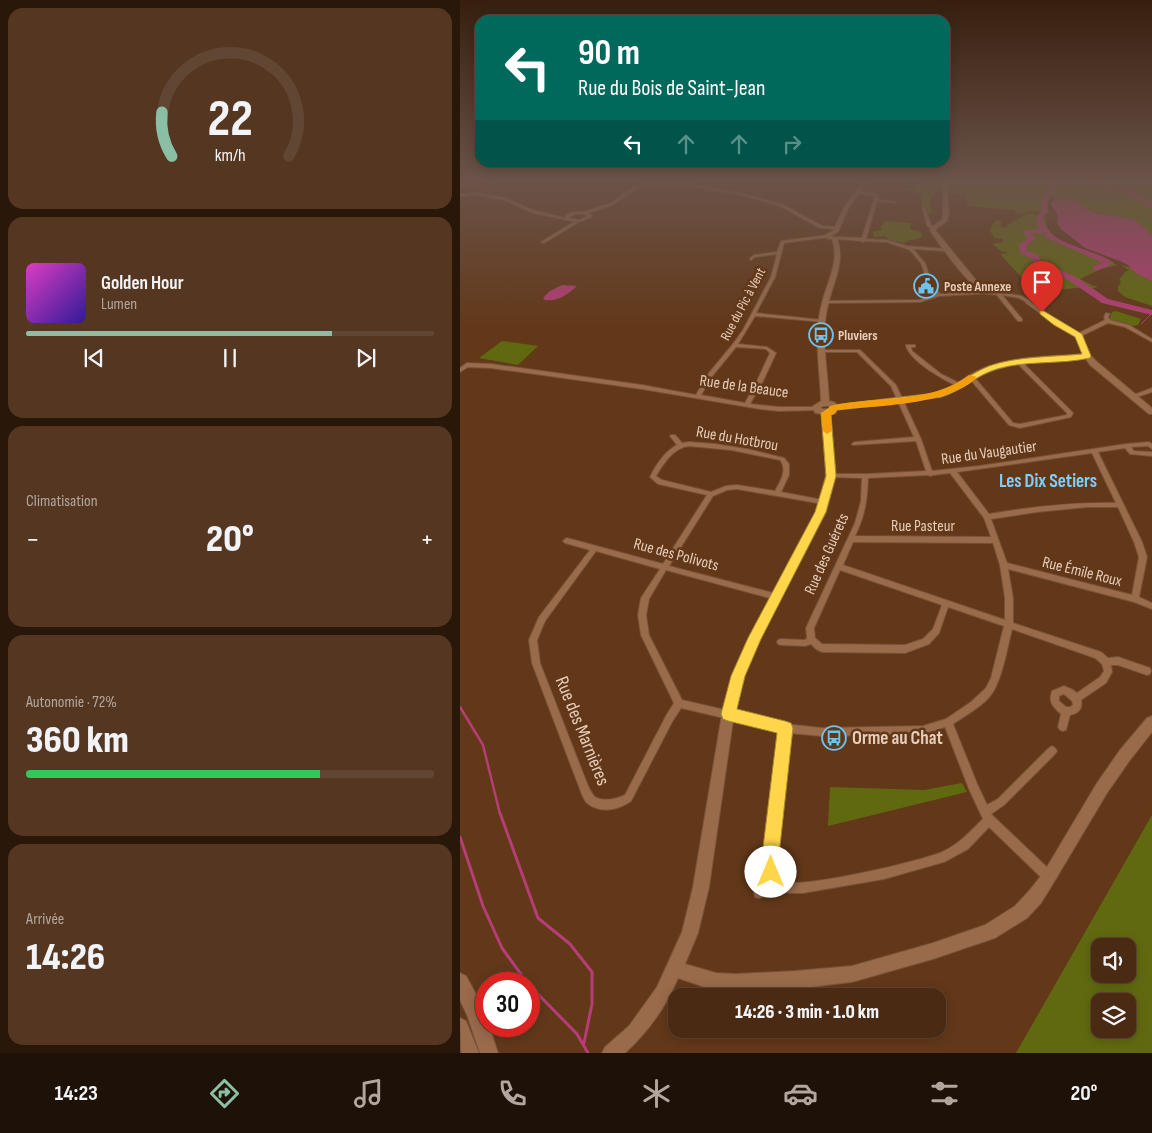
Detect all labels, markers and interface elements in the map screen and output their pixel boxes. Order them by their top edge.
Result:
text: 90 m [578,32,640,75]
icon: left [495,35,560,100]
text: Rue du Bois de Saint-Jean [578,75,765,102]
text: 22 [207,88,253,151]
icon: left [619,130,647,158]
icon: ahead [672,130,700,158]
icon: ahead [725,130,753,158]
icon: right [778,130,806,158]
text: km/h [215,145,245,166]
pin [1021,261,1063,312]
street label: Rue du Pic à Vent [717,265,769,343]
icon: arrive [1028,268,1056,296]
text: Golden Hour [101,272,184,295]
public building icon: Poste Annexe [913,273,939,299]
place label: Poste Annexe [944,278,1011,295]
text: Lumen [101,295,137,314]
bus stop icon: Pluviers [808,322,834,348]
place label: Pluviers [838,327,878,344]
icon: previous [80,344,108,372]
icon: pause [216,344,244,372]
icon: next [352,344,380,372]
street label: Rue de la Beauce [698,371,790,403]
street label: Rue du Hotbrou [695,422,779,456]
street label: Rue du Vaugautier [940,437,1038,469]
district label: Les Dix Setiers [999,470,1097,493]
text: Climatisation [26,492,98,511]
street label: Rue des Guérets [801,510,853,598]
text: 20° [206,517,254,562]
street label: Rue Pasteur [891,517,955,536]
text: − [26,523,40,556]
text: + [420,523,434,556]
street label: Rue des Polivots [631,535,721,576]
street label: Rue Émile Roux [1040,553,1124,591]
street label: Rue des Marnières [550,673,614,789]
text: Autonomie · 72% [26,693,117,712]
text: 360 km [26,718,129,763]
bus stop icon: Orme au Chat [821,725,847,751]
place label: Orme au Chat [852,727,943,750]
position arrow [744,845,796,897]
text: Arrivée [26,910,64,929]
text: 14:26 [26,935,105,980]
map controls [1091,938,1136,1038]
button: sound [1091,938,1136,983]
speed limit sign: 30 [475,972,540,1037]
button: layers [1091,993,1136,1038]
text: 14:26 · 3 min · 1.0 km [735,1001,879,1024]
icon: directions [207,1076,242,1111]
icon: music [351,1076,386,1111]
icon: phone [495,1076,530,1111]
icon: climate [639,1076,674,1111]
icon: car [783,1076,818,1111]
icon: filters [927,1076,962,1111]
text: 14:23 [54,1080,98,1107]
text: 20° [1071,1080,1098,1107]

